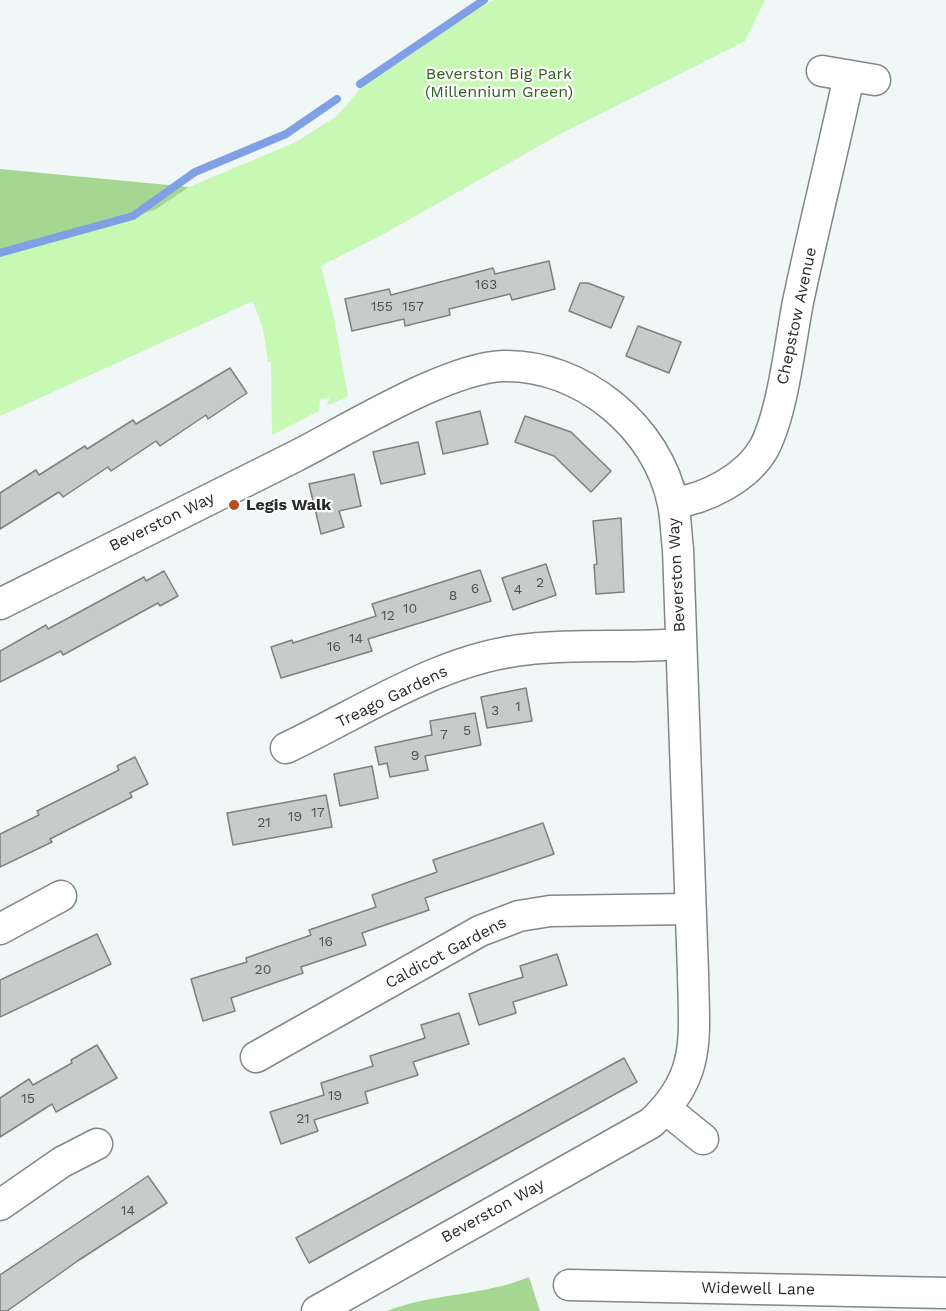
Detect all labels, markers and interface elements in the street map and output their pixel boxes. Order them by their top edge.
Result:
park label: Beverston Big Park (Millennium Green) [425,64,573,102]
street label: Chepstow Avenue [773,246,821,386]
house number: 163 [475,277,497,293]
house number: 155 [371,299,393,315]
house number: 157 [402,299,424,315]
street label: Beverston Way [106,488,218,556]
place label: Legis Walk [246,495,331,515]
marker: Legis Walk [227,498,241,512]
street label: Beverston Way [664,517,690,633]
house number: 2 [536,575,544,591]
house number: 6 [471,581,479,597]
house number: 4 [514,582,522,598]
house number: 8 [449,588,457,604]
house number: 10 [403,601,417,617]
house number: 12 [381,608,395,624]
house number: 14 [349,631,363,647]
house number: 16 [327,639,341,655]
street label: Treago Gardens [333,662,451,732]
house number: 1 [515,699,521,715]
house number: 3 [491,703,499,719]
house number: 5 [463,723,471,739]
house number: 7 [440,727,448,743]
house number: 9 [411,748,419,764]
house number: 17 [311,805,325,821]
house number: 19 [288,809,302,825]
house number: 21 [257,815,271,831]
street label: Caldicot Gardens [382,913,510,993]
house number: 16 [319,934,333,950]
house number: 20 [255,962,271,978]
house number: 19 [328,1088,342,1104]
house number: 15 [21,1091,35,1107]
house number: 21 [296,1111,310,1127]
street label: Beverston Way [438,1175,548,1247]
house number: 14 [121,1203,135,1219]
street label: Widewell Lane [701,1278,815,1300]

